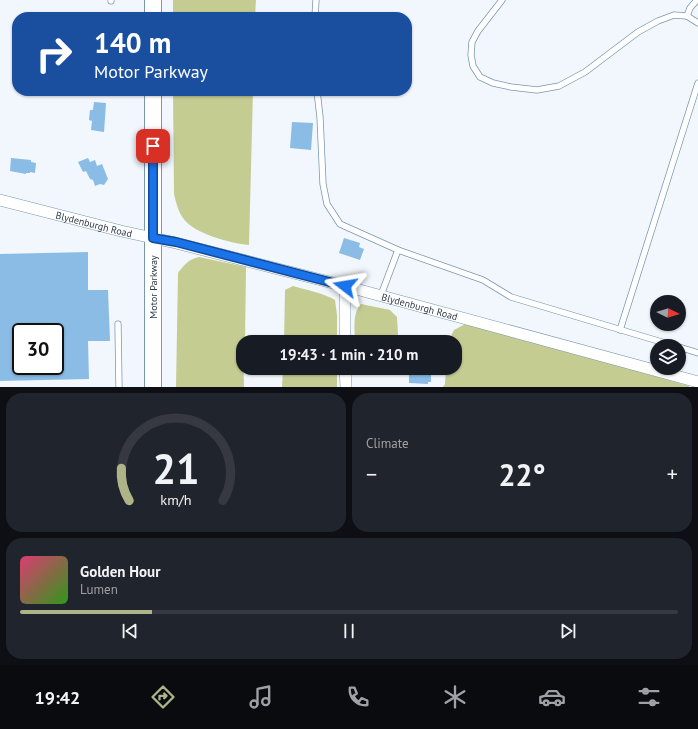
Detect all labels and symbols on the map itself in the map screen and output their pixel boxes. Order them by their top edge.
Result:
pin [136,129,170,163]
street label: Blydenburgh Road [54,208,133,240]
street label: Motor Parkway [147,255,160,319]
position arrow [324,265,366,307]
street label: Blydenburgh Road [380,290,459,323]
north arrow [650,295,686,331]
speed limit sign: 30 [12,323,64,375]

